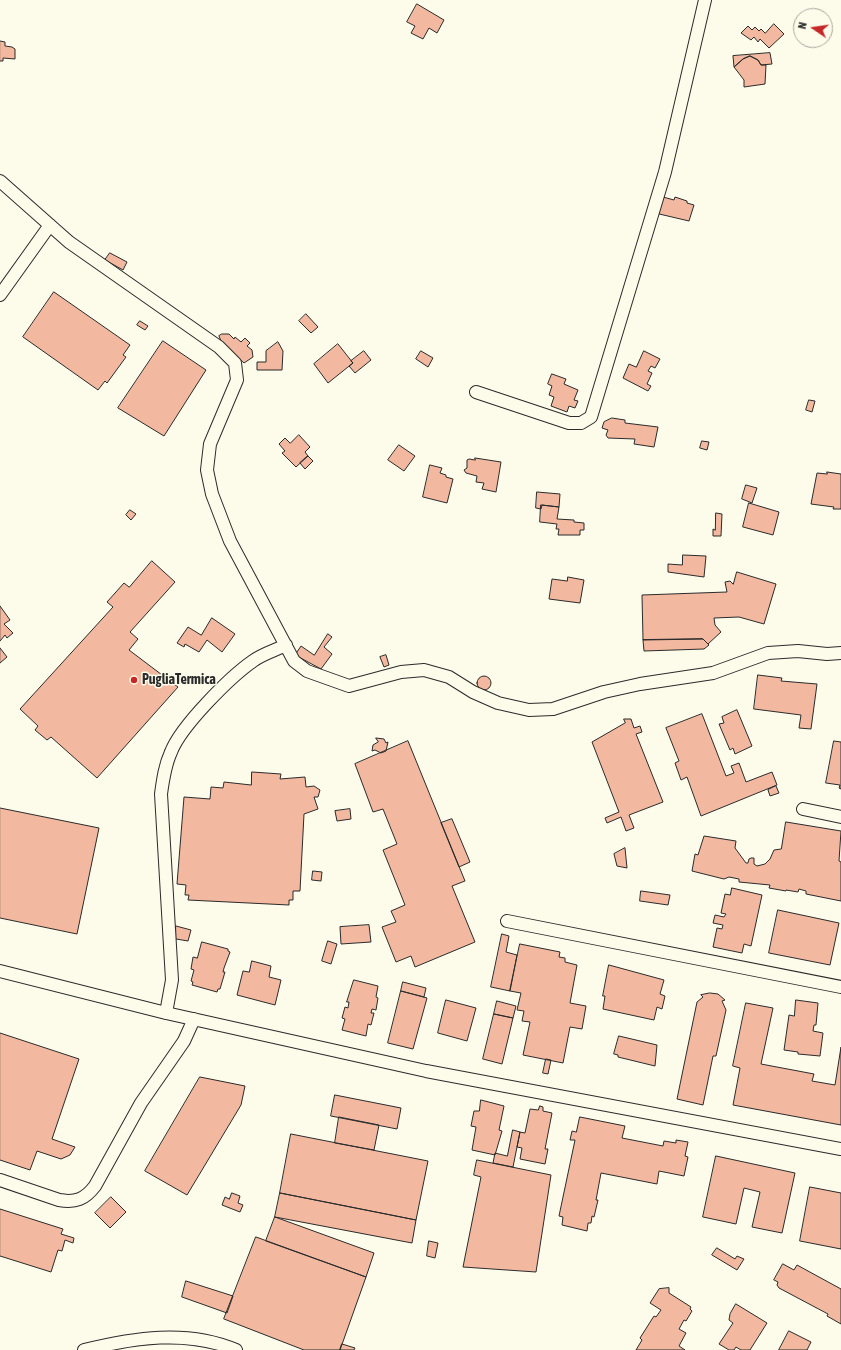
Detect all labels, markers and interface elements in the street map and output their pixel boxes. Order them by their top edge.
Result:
north arrow [793,8,833,48]
text: N [796,21,809,30]
place label: PugliaTermica [142,672,216,688]
marker: PugliaTermica [129,675,139,685]

